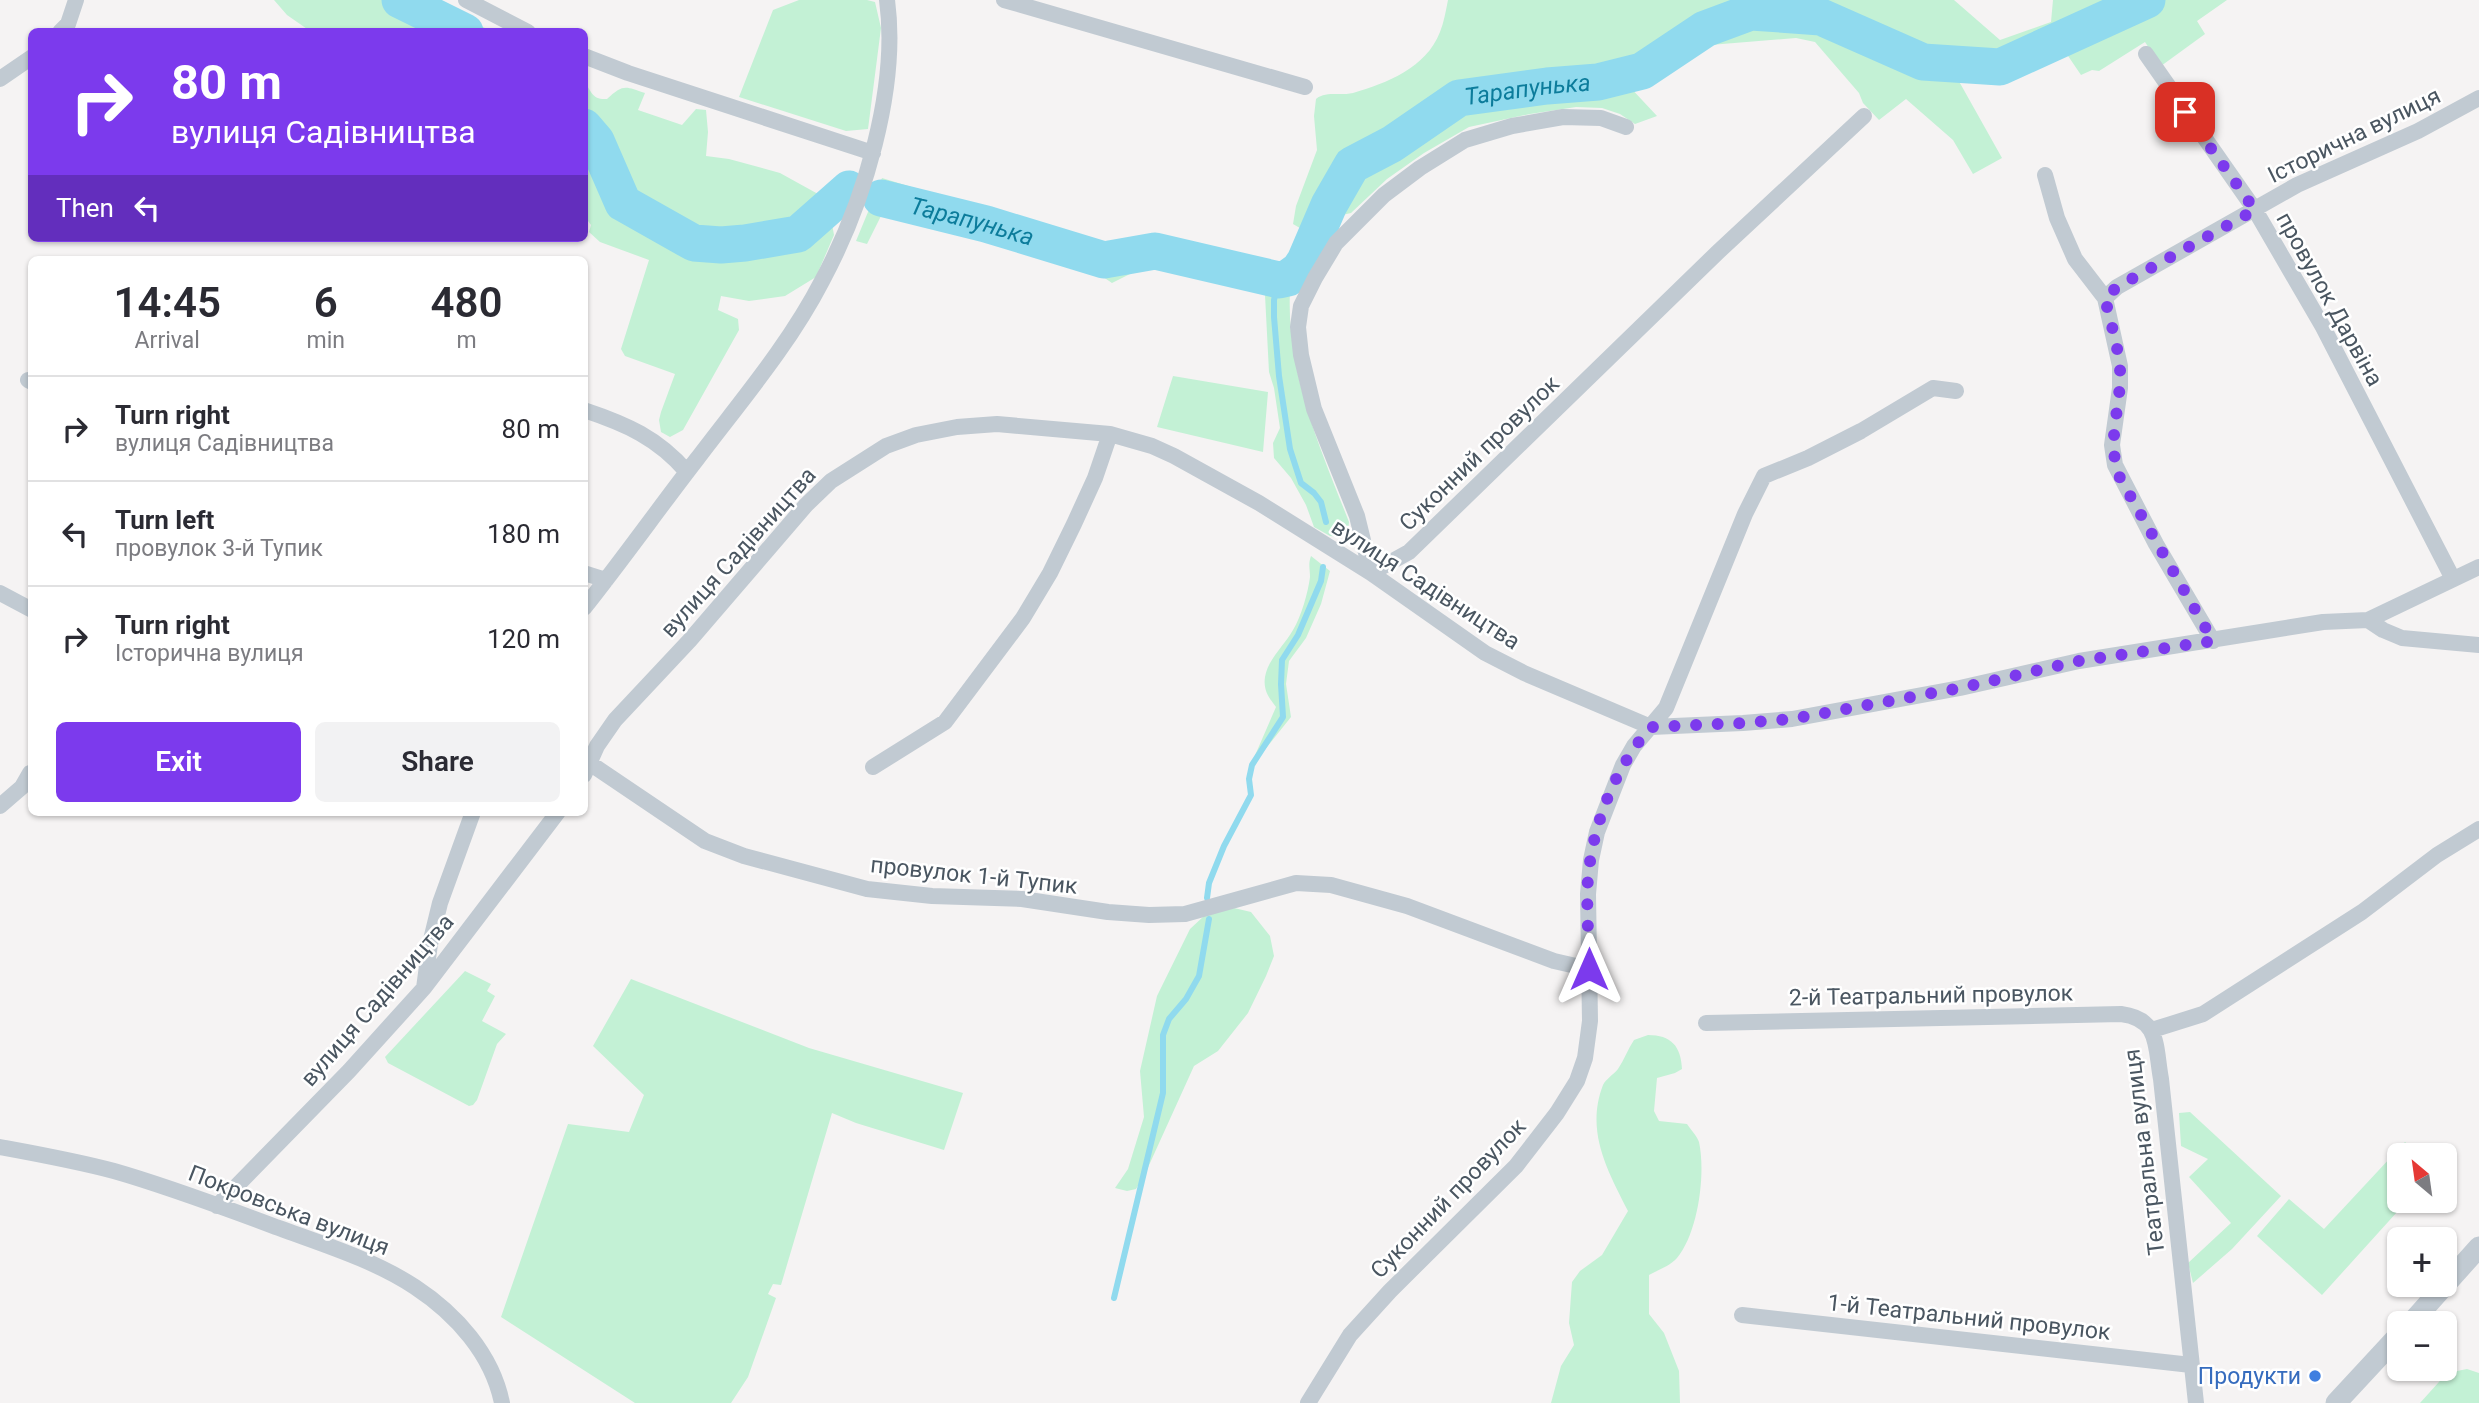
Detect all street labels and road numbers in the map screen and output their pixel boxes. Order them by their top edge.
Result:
street label: Історична вулиця [2264,82,2445,189]
street label: провулок Дарвіна [2271,208,2389,391]
street label: Суконний провулок [1394,370,1565,537]
street label: вулиця Садівництва [655,462,822,643]
street label: вулиця Садівництва [1327,513,1525,655]
street label: провулок 1-й Тупик [869,851,1079,900]
street label: вулиця Садівництва [295,909,459,1092]
street label: 2-й Театральний провулок [1789,980,2074,1011]
street label: Театральна вулиця [2118,1047,2171,1256]
street label: Суконний провулок [1365,1112,1532,1284]
street label: Покровська вулиця [185,1160,393,1261]
street label: 1-й Театральний провулок [1826,1289,2112,1346]

